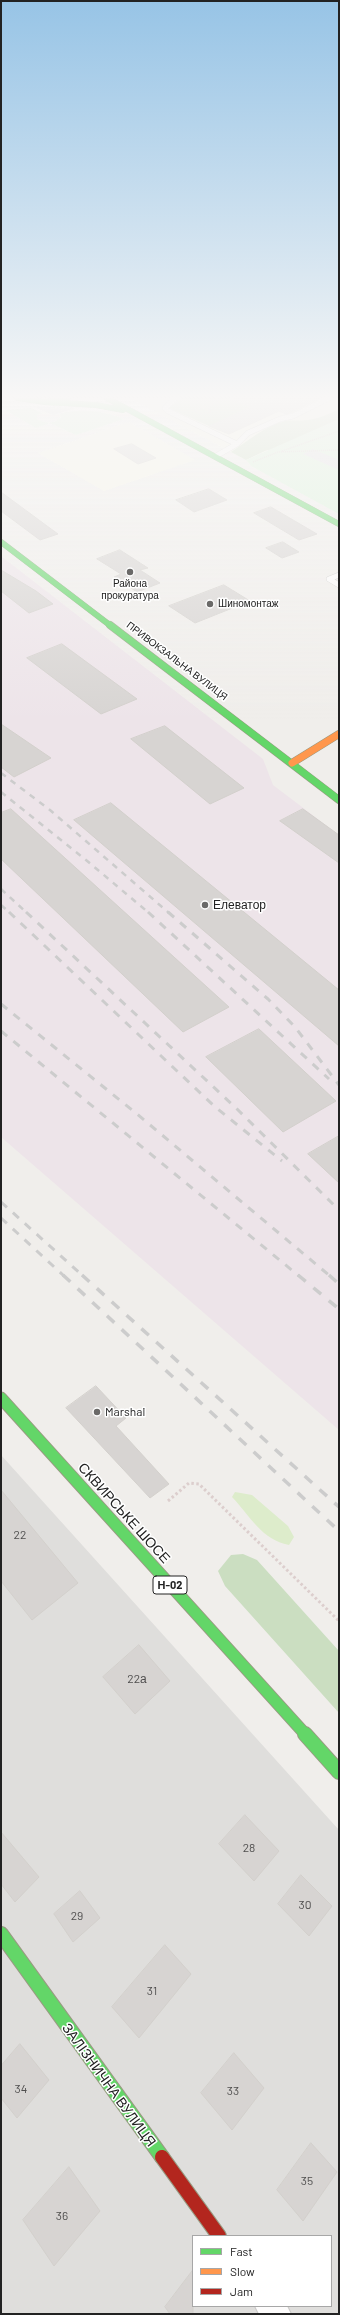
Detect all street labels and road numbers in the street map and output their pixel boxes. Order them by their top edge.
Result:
street label: ПРИВОКЗАЛЬНА ВУЛИЦЯ [124,619,230,703]
street label: СКВИРСЬКЕ ШОСЕ [74,1459,174,1567]
road number: Н-02 [153,1576,187,1594]
street label: ЗАЛІЗНИЧНА ВУЛИЦЯ [59,2020,159,2150]

